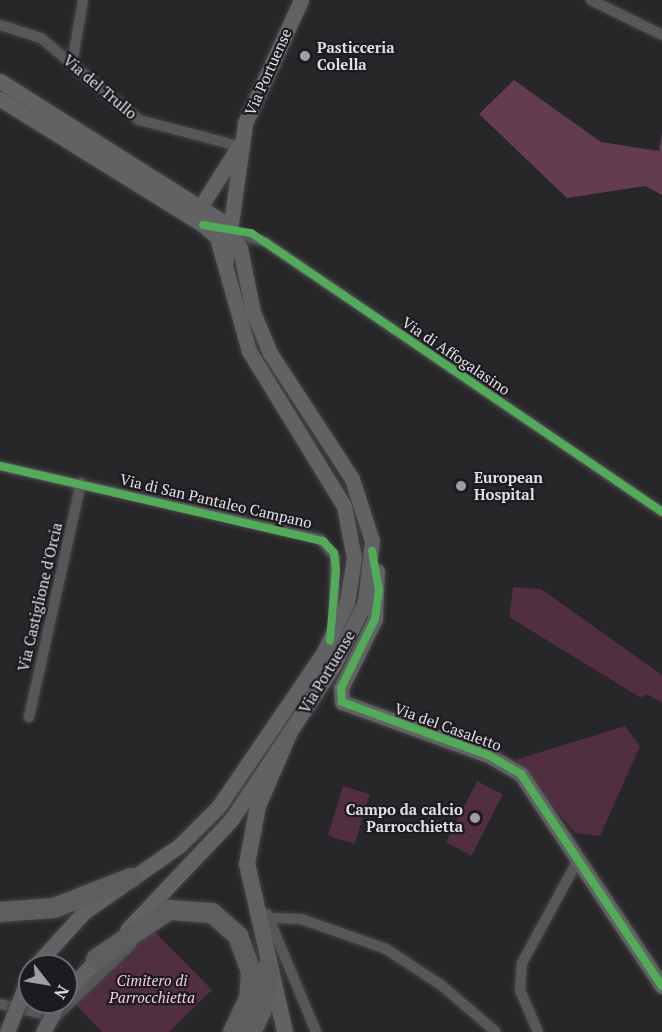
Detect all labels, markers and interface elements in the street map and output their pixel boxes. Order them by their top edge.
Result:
street label: Via Portuense [241,26,295,118]
place label: Pasticceria Colella [317,38,395,73]
marker: Pasticceria Colella [298,49,312,63]
street label: Via del Trullo [60,51,140,123]
street label: Via di Affogalasino [398,313,514,399]
place label: European Hospital [474,468,543,503]
street label: Via di San Pantaleo Campano [118,470,314,532]
marker: European Hospital [452,477,470,495]
street label: Via Castiglione d'Orcia [14,521,66,673]
street label: Via Portuense [295,627,359,717]
street label: Via del Casaletto [392,699,504,755]
place label: Campo da calcio Parrocchietta [346,800,463,835]
marker: Campo da calcio Parrocchietta [468,811,482,825]
north arrow [18,954,78,1014]
park label: Cimitero di Parrocchietta [109,971,195,1006]
text: N [49,981,74,1003]

